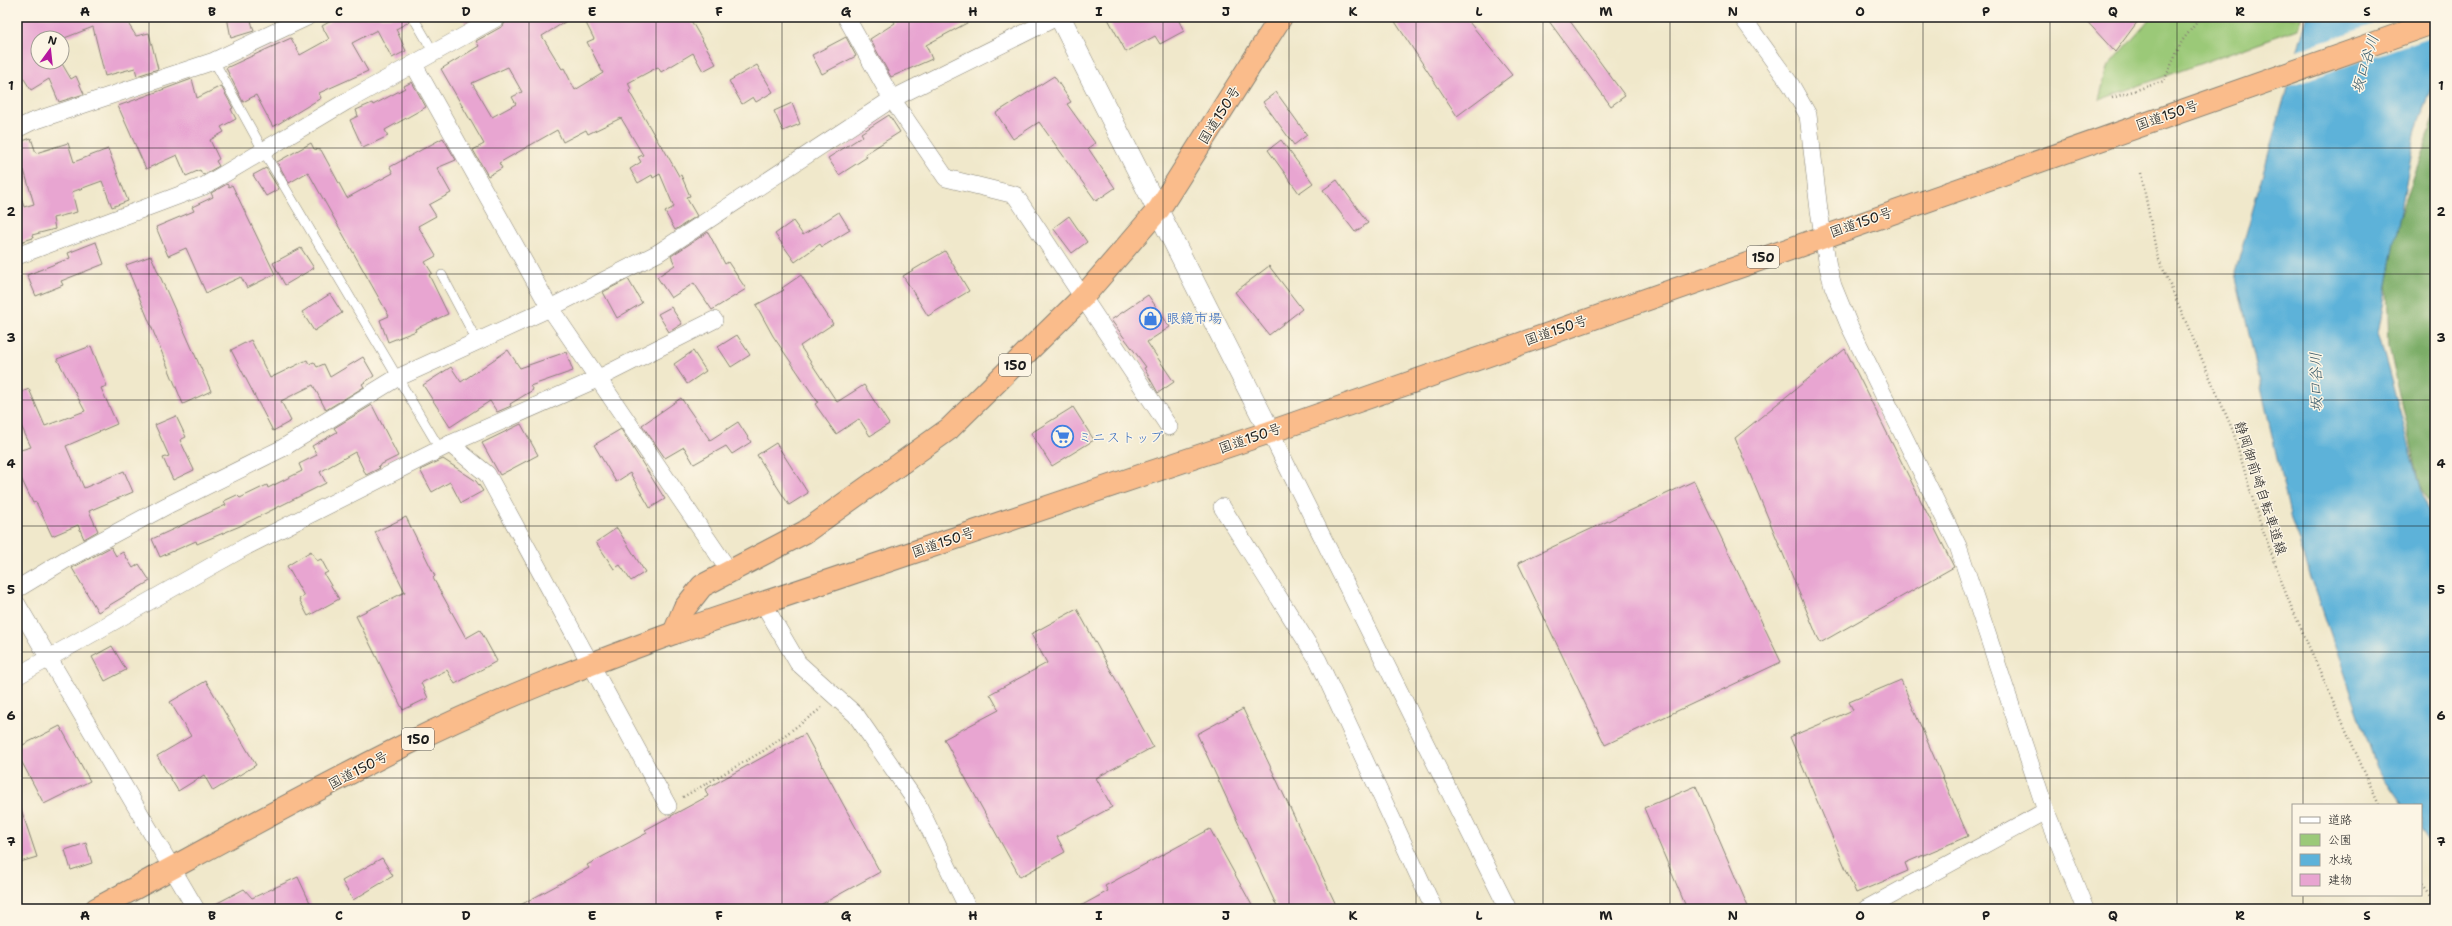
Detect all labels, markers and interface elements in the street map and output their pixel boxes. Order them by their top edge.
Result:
text: A [80,3,90,20]
text: B [208,3,216,20]
text: C [335,3,343,20]
text: D [461,3,471,20]
text: E [588,3,597,20]
text: F [715,3,723,20]
text: G [841,3,852,20]
text: H [968,3,978,20]
text: I [1095,3,1103,20]
text: J [1222,3,1230,20]
text: K [1349,3,1358,20]
text: L [1475,3,1483,20]
text: M [1599,3,1613,20]
text: N [1728,3,1738,20]
text: O [1855,3,1865,20]
text: P [1982,3,1990,20]
text: Q [2108,3,2118,20]
text: R [2235,3,2245,20]
text: S [2363,3,2371,20]
north arrow [30,30,70,70]
text: N [46,32,59,49]
water label: 坂口谷川 [2347,32,2383,96]
text: 1 [8,77,14,94]
text: 1 [2438,77,2444,94]
street label: 国道150号 [1194,82,1244,148]
street label: 国道150号 [2133,96,2201,134]
text: 2 [6,203,16,220]
street label: 国道150号 [1827,203,1895,241]
text: 2 [2436,203,2446,220]
road number: 150 [1747,246,1779,268]
shop icon: 眼鏡市場 [1137,305,1163,331]
place label: 眼鏡市場 [1166,309,1222,327]
street label: 国道150号 [1522,311,1590,349]
text: 3 [6,329,16,346]
text: 3 [2436,329,2446,346]
water label: 坂口谷川 [2305,352,2327,412]
road number: 150 [999,354,1031,376]
street label: 国道150号 [1216,419,1284,457]
street label: 静岡御前崎自転車道線 [2231,419,2291,557]
supermarket icon: ミニストップ [1050,424,1076,450]
place label: ミニストップ [1078,428,1163,446]
text: 4 [6,455,16,472]
text: 4 [2436,455,2446,472]
street label: 国道150号 [909,523,977,561]
text: 5 [7,581,15,598]
text: 5 [2437,581,2445,598]
text: 6 [6,707,16,724]
text: 6 [2436,707,2446,724]
road number: 150 [402,728,434,750]
street label: 国道150号 [325,747,391,793]
legend [2292,804,2422,896]
text: 道路 [2328,812,2352,828]
text: 公園 [2328,832,2352,848]
text: 7 [6,833,16,850]
text: 7 [2436,833,2446,850]
text: 水域 [2328,852,2352,868]
text: 建物 [2328,872,2352,888]
text: A [80,907,90,924]
text: B [208,907,216,924]
text: C [335,907,343,924]
text: D [461,907,471,924]
text: E [588,907,597,924]
text: F [715,907,723,924]
text: G [841,907,852,924]
text: H [968,907,978,924]
text: I [1095,907,1103,924]
text: J [1222,907,1230,924]
text: K [1349,907,1358,924]
text: L [1475,907,1483,924]
text: M [1599,907,1613,924]
text: N [1728,907,1738,924]
text: O [1855,907,1865,924]
text: P [1982,907,1990,924]
text: Q [2108,907,2118,924]
text: R [2235,907,2245,924]
text: S [2363,907,2371,924]

